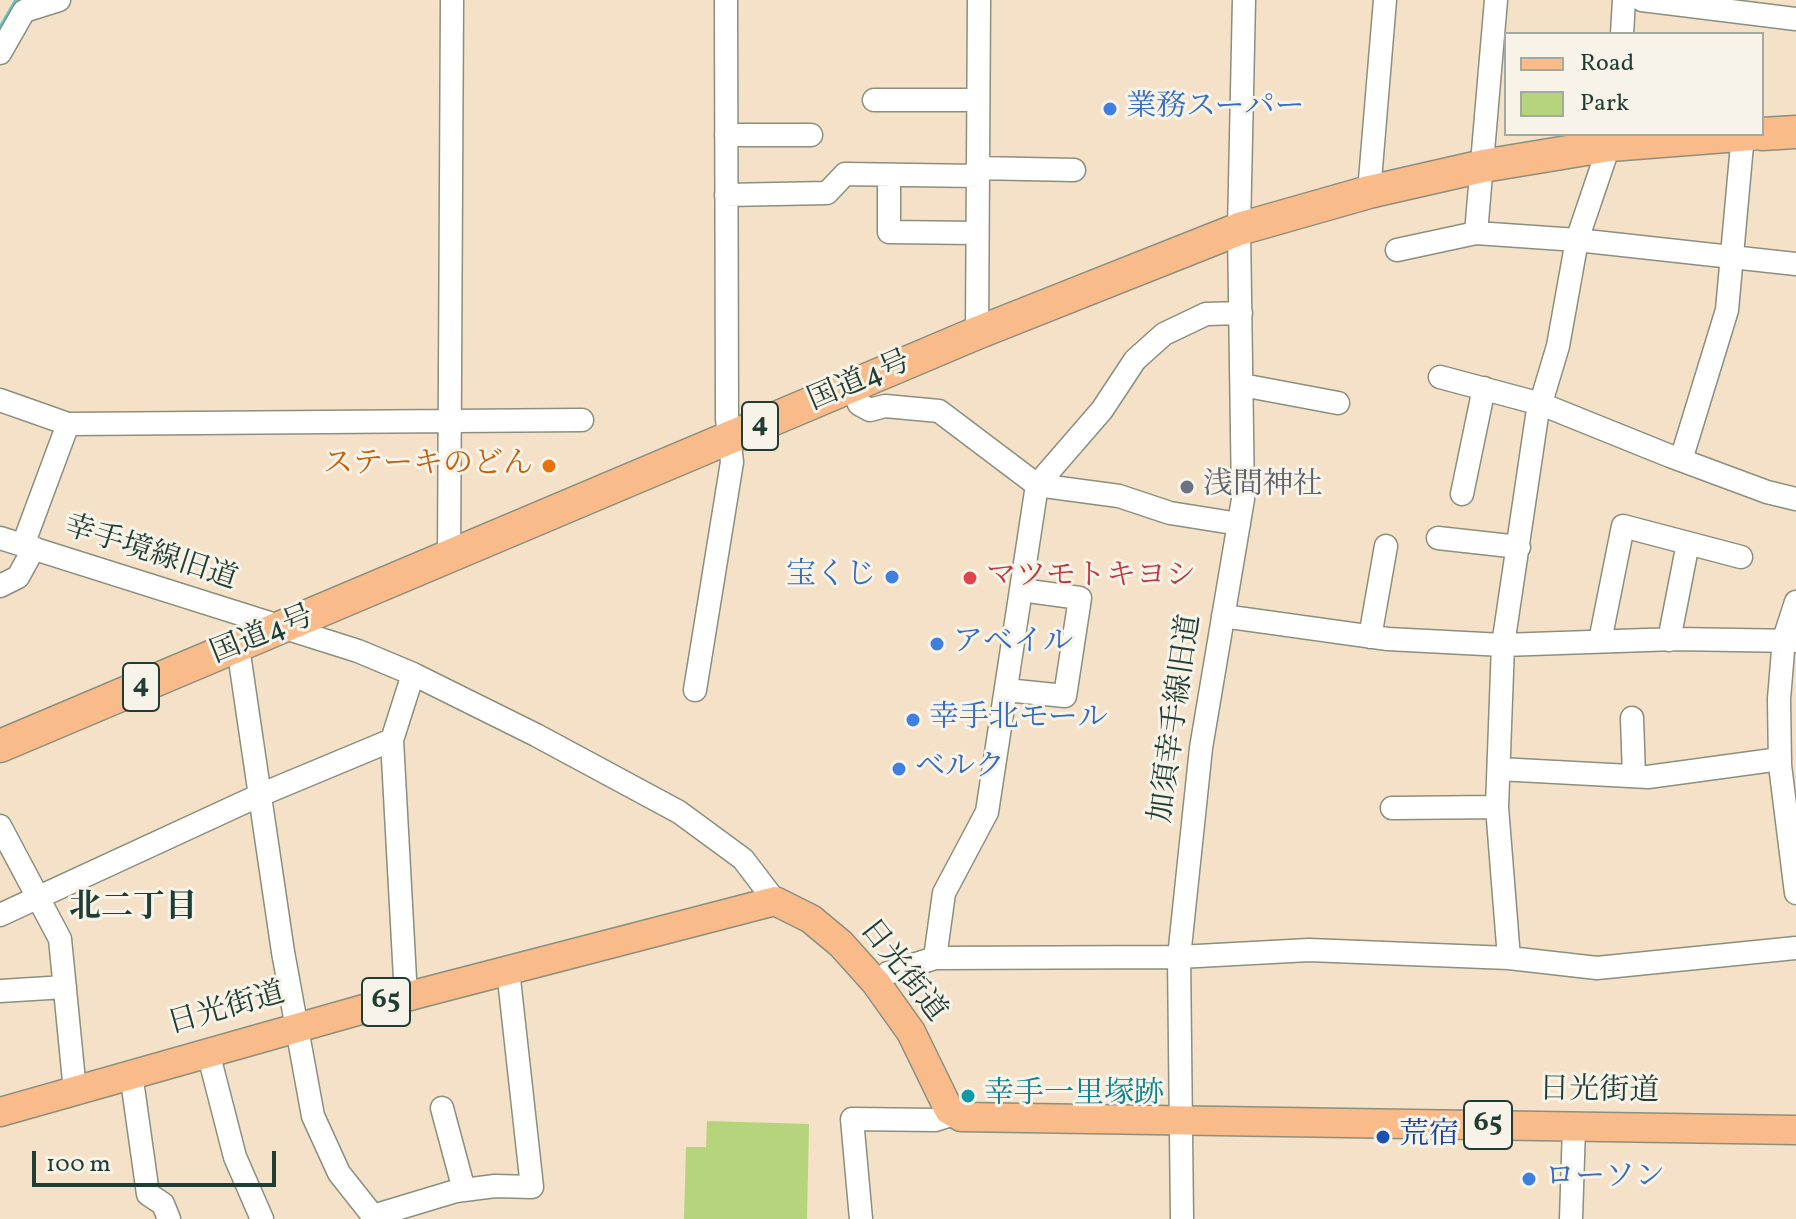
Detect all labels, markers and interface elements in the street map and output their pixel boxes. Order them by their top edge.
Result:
legend [1504,32,1764,136]
text: Road [1580,47,1634,81]
text: Park [1580,87,1629,121]
place label: 業務スーパー [1126,91,1304,127]
marker: 業務スーパー [1101,100,1119,118]
street label: 国道4号 [803,345,917,421]
road number: 4 [742,402,778,450]
place label: ステーキのどん [323,448,533,484]
marker: ステーキのどん [540,457,558,475]
place label: 浅間神社 [1203,469,1323,505]
marker: 浅間神社 [1178,478,1196,496]
street label: 幸手境線旧道 [59,510,241,600]
place label: 宝くじ [786,559,876,595]
place label: マツモトキヨシ [986,560,1196,596]
marker: 宝くじ [883,568,901,586]
marker: マツモトキヨシ [961,569,979,587]
street label: 国道4号 [206,600,320,674]
street label: 加須幸手線旧道 [1146,613,1210,825]
place label: アベイル [953,626,1073,662]
marker: アベイル [928,635,946,653]
road number: 4 [123,663,159,711]
place label: 幸手北モール [929,702,1108,738]
marker: 幸手北モール [904,711,922,729]
place label: ベルク [915,751,1005,787]
marker: ベルク [890,760,908,778]
district label: 北二丁目 [69,891,197,929]
street label: 日光街道 [850,914,952,1030]
street label: 日光街道 [164,977,290,1045]
road number: 65 [362,978,410,1026]
street label: 日光街道 [1539,1074,1659,1112]
place label: 幸手一里塚跡 [984,1078,1164,1114]
marker: 幸手一里塚跡 [959,1087,977,1105]
road number: 65 [1464,1101,1512,1149]
place label: 荒宿 [1399,1119,1459,1155]
marker: 荒宿 [1374,1128,1392,1146]
scale bar [36,1135,280,1185]
text: 100 m [46,1148,111,1182]
place label: ローソン [1545,1161,1665,1197]
marker: ローソン [1520,1170,1538,1188]

